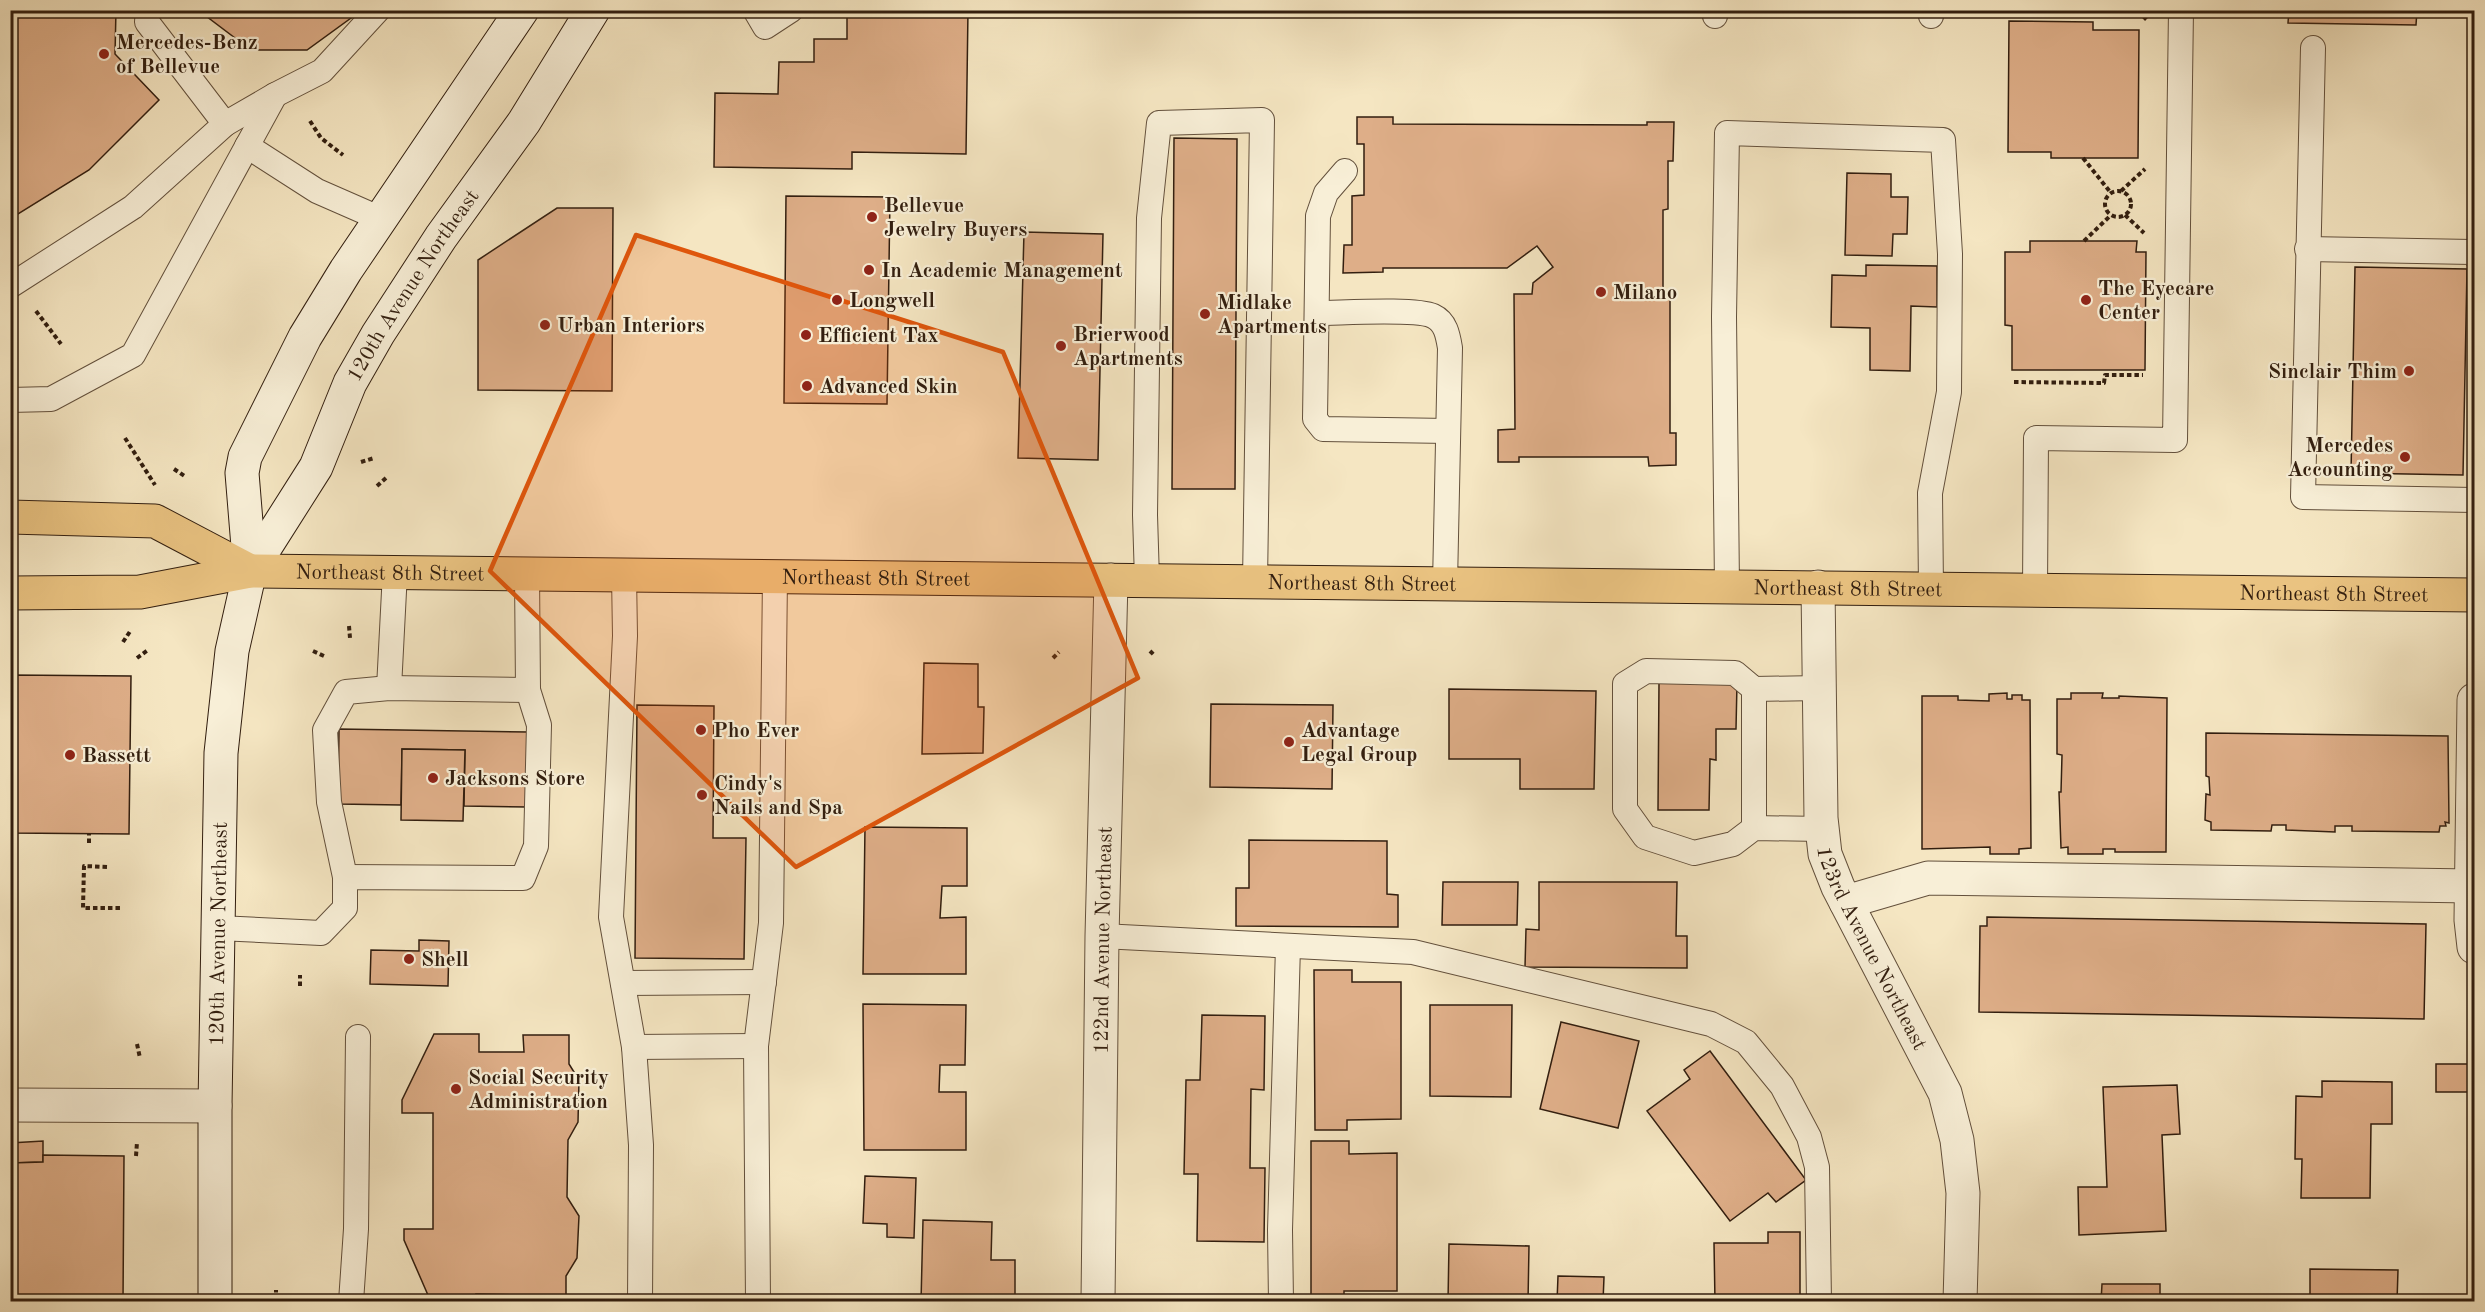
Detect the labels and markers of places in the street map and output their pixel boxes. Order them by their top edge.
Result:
place label: Mercedes-Benz of Bellevue [116,33,258,78]
marker: Mercedes-Benz of Bellevue [97,47,111,61]
place label: Bellevue Jewelry Buyers [884,196,1027,241]
marker: Bellevue Jewelry Buyers [865,210,879,224]
place label: In Academic Management [881,261,1123,282]
marker: In Academic Management [862,263,876,277]
place label: The Eyecare Center [2098,279,2215,324]
place label: Milano [1613,283,1677,304]
marker: Milano [1594,285,1608,299]
place label: Longwell [849,291,935,312]
marker: Longwell [830,293,844,307]
place label: Midlake Apartments [1217,293,1327,338]
marker: The Eyecare Center [2079,293,2093,307]
marker: Midlake Apartments [1198,307,1212,321]
place label: Urban Interiors [557,316,705,337]
marker: Urban Interiors [538,318,552,332]
place label: Brierwood Apartments [1073,325,1183,370]
place label: Efficient Tax [818,326,938,347]
marker: Efficient Tax [799,328,813,342]
marker: Brierwood Apartments [1054,339,1068,353]
place label: Sinclair Thim [2268,362,2397,383]
marker: Sinclair Thim [2402,364,2416,378]
place label: Advanced Skin [819,377,958,398]
marker: Advanced Skin [800,379,814,393]
place label: Mercedes Accounting [2287,436,2393,481]
marker: Mercedes Accounting [2398,450,2412,464]
place label: Pho Ever [713,721,799,742]
place label: Advantage Legal Group [1301,721,1417,766]
marker: Pho Ever [694,723,708,737]
marker: Advantage Legal Group [1282,735,1296,749]
place label: Bassett [82,746,151,767]
marker: Bassett [63,748,77,762]
place label: Jacksons Store [445,769,585,790]
marker: Jacksons Store [426,771,440,785]
place label: Cindy's Nails and Spa [714,774,843,819]
marker: Cindy's Nails and Spa [695,788,709,802]
place label: Shell [421,950,469,971]
marker: Shell [402,952,416,966]
place label: Social Security Administration [468,1068,609,1113]
marker: Social Security Administration [449,1082,463,1096]

